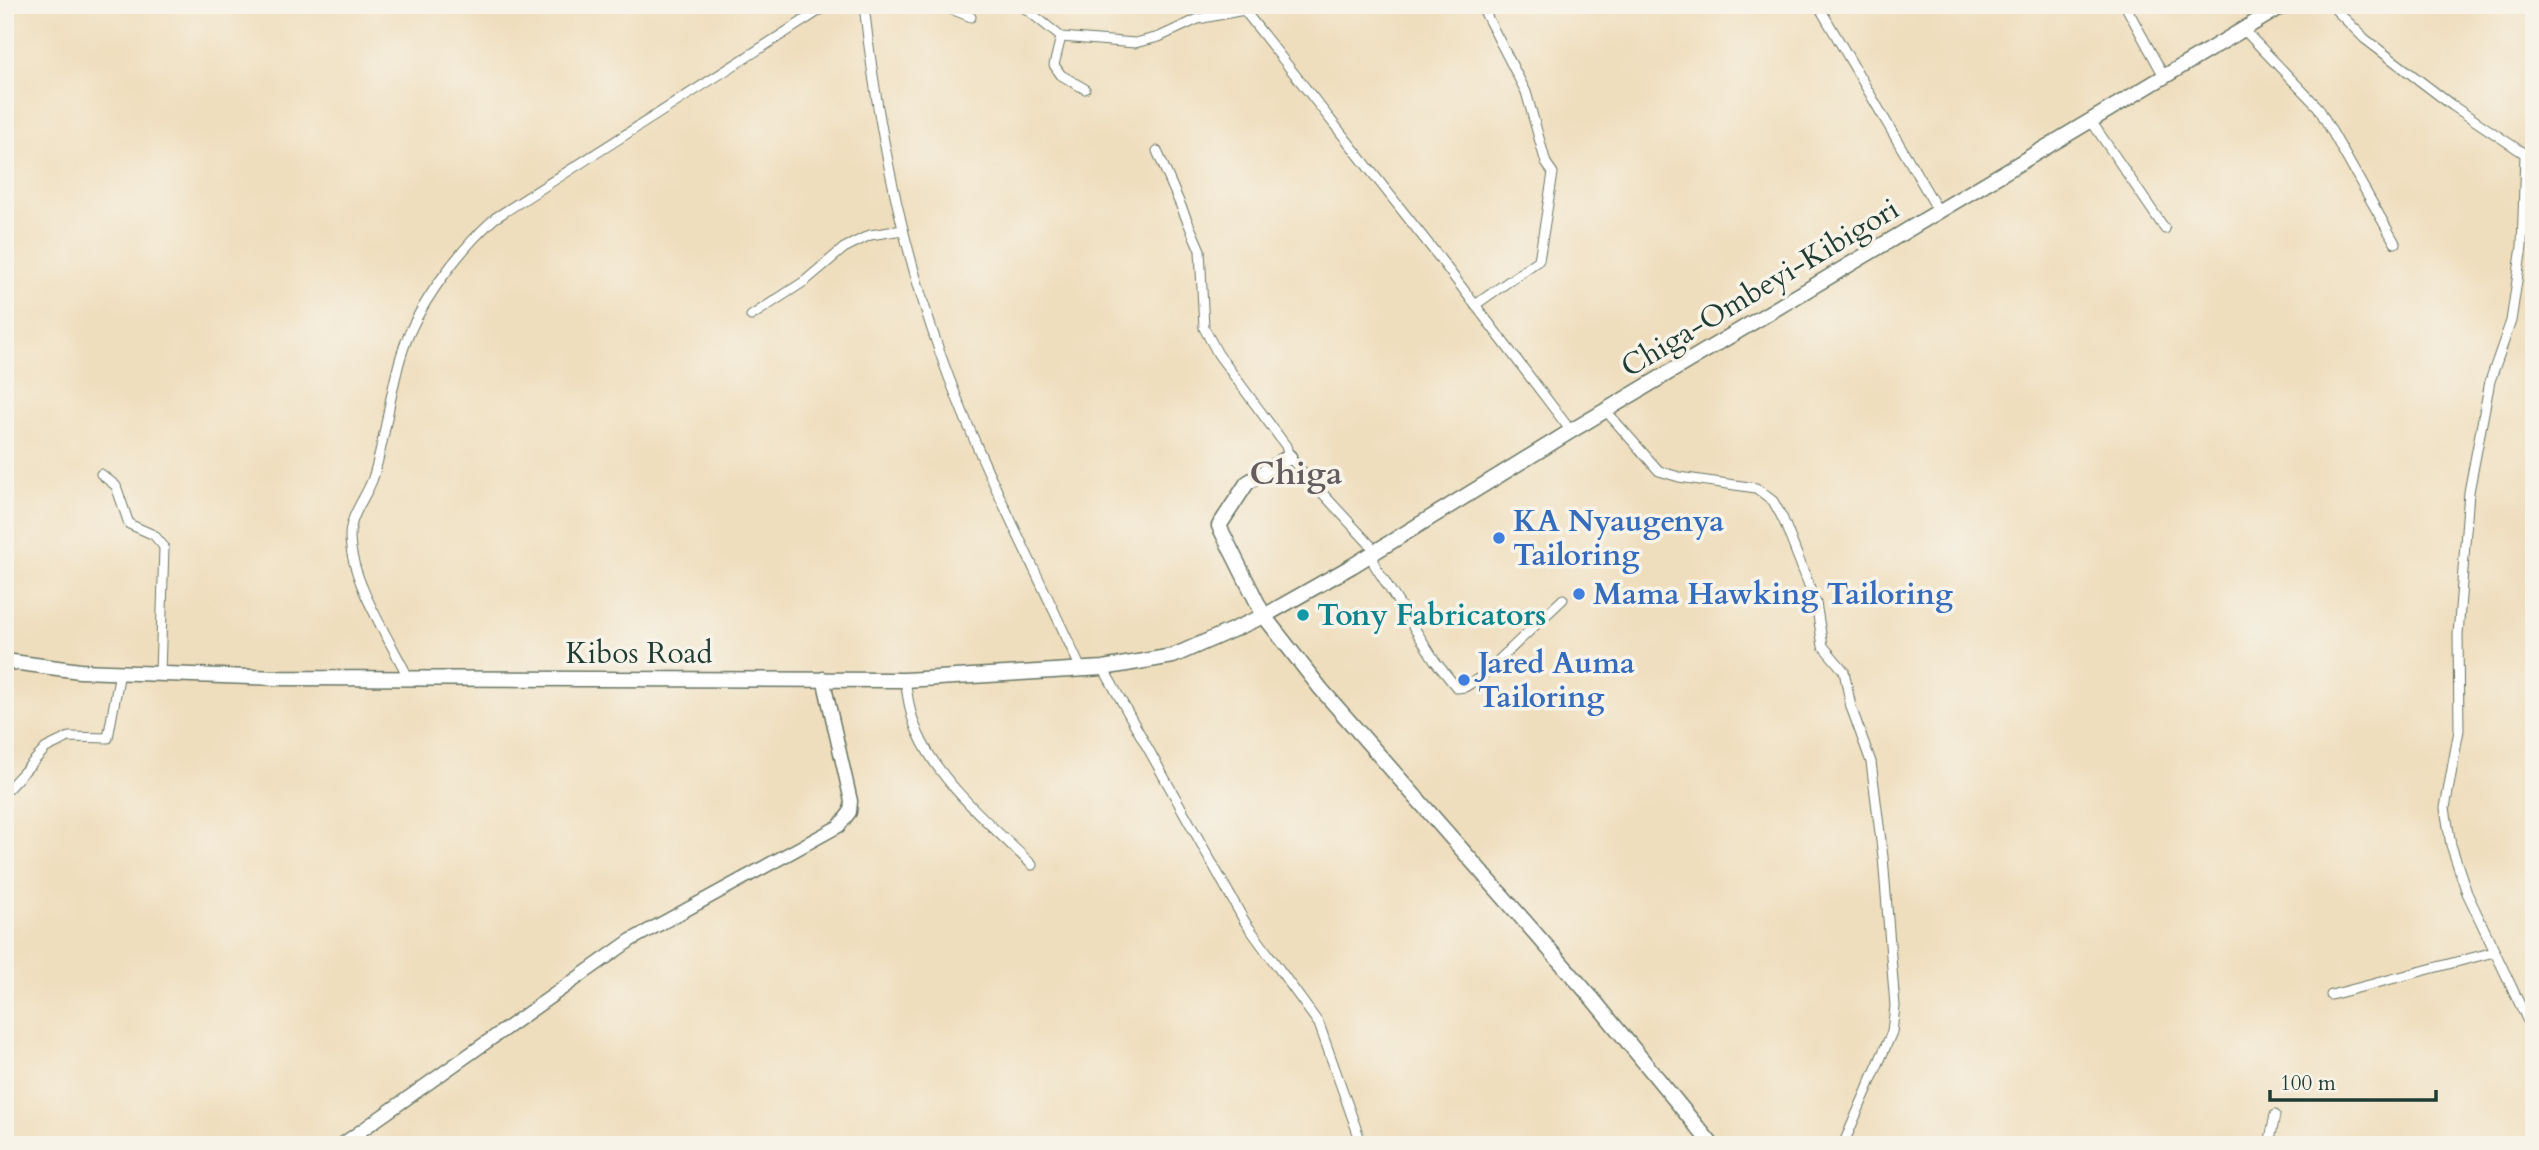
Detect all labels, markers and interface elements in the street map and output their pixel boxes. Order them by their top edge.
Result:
street label: Chiga-Ombeyi-Kibigori [1613,189,1907,387]
district label: Chiga [1250,451,1342,496]
place label: KA Nyaugenya Tailoring [1513,501,1724,576]
marker: KA Nyaugenya Tailoring [1491,530,1507,546]
place label: Mama Hawking Tailoring [1593,574,1953,615]
marker: Mama Hawking Tailoring [1571,586,1587,602]
place label: Tony Fabricators [1317,595,1546,636]
marker: Tony Fabricators [1295,607,1311,623]
street label: Kibos Road [565,633,713,674]
place label: Jared Auma Tailoring [1474,643,1635,718]
marker: Jared Auma Tailoring [1456,672,1472,688]
scale bar [2270,1059,2436,1103]
text: 100 m [2280,1069,2336,1098]

